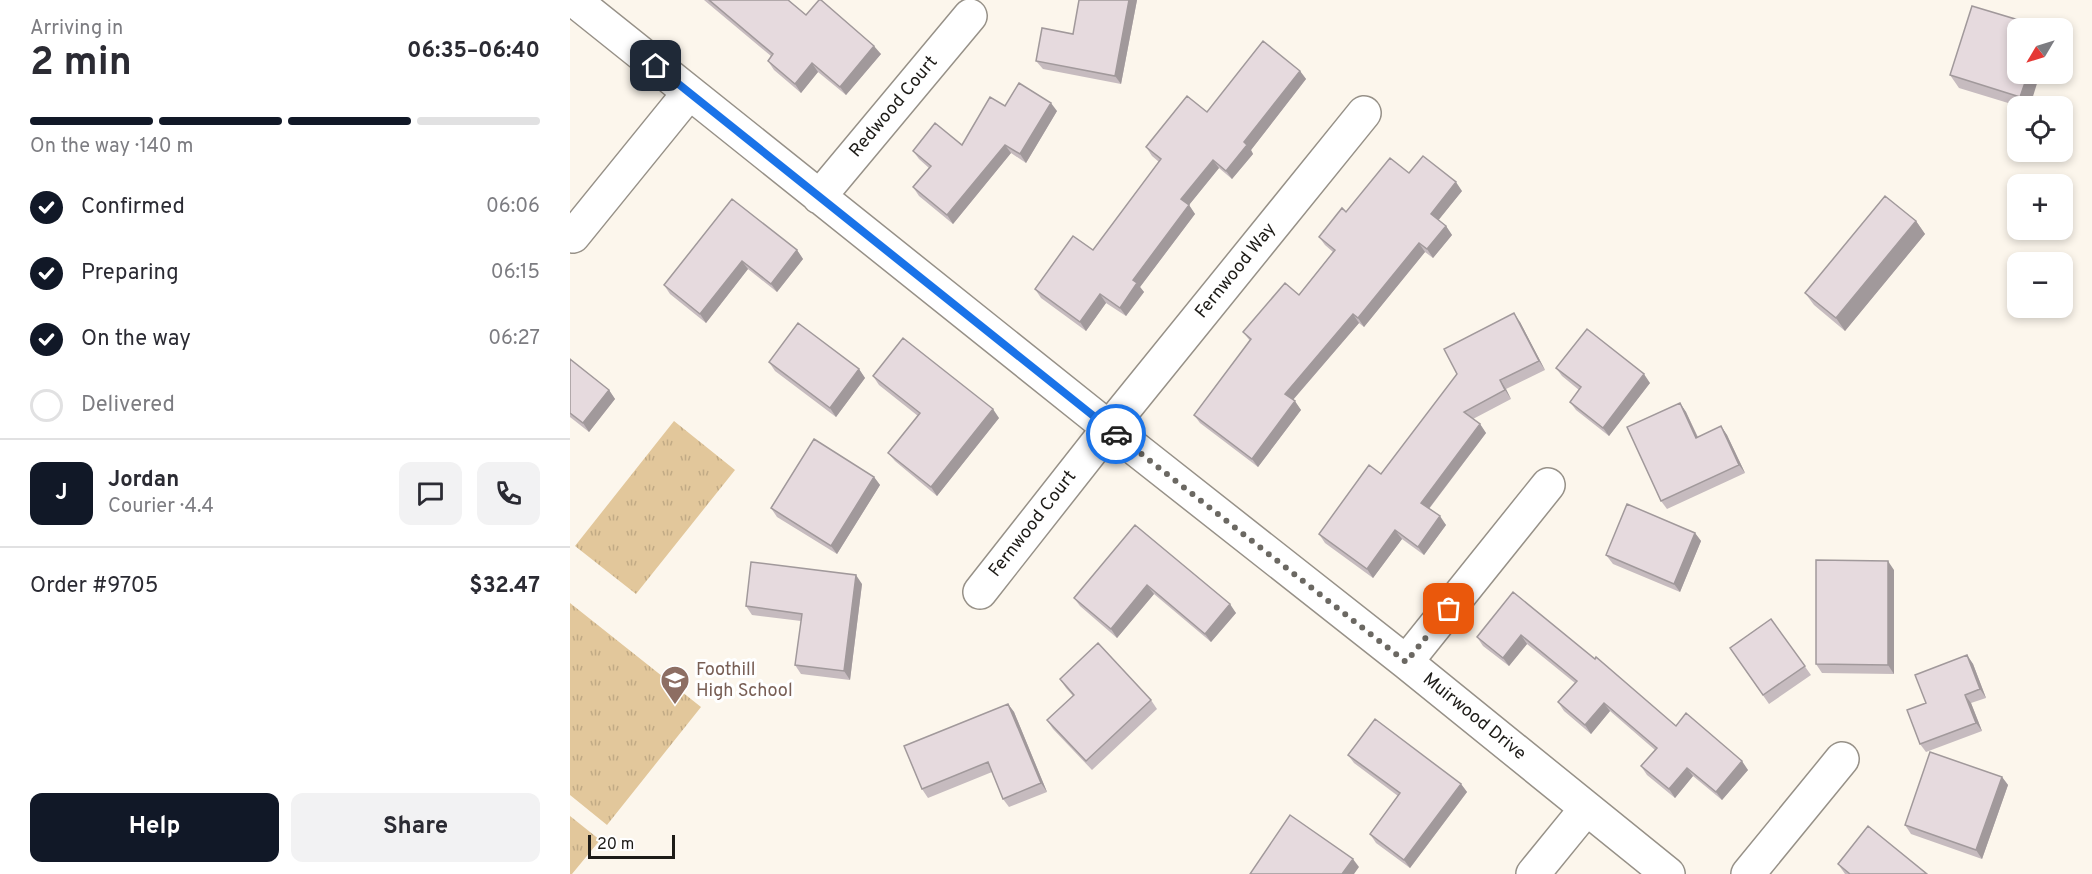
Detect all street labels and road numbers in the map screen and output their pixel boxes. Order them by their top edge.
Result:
street label: Redwood Court [845,52,943,162]
street label: Fernwood Way [1190,219,1282,323]
street label: Fernwood Court [984,466,1082,582]
street label: Muirwood Drive [1418,668,1530,766]

